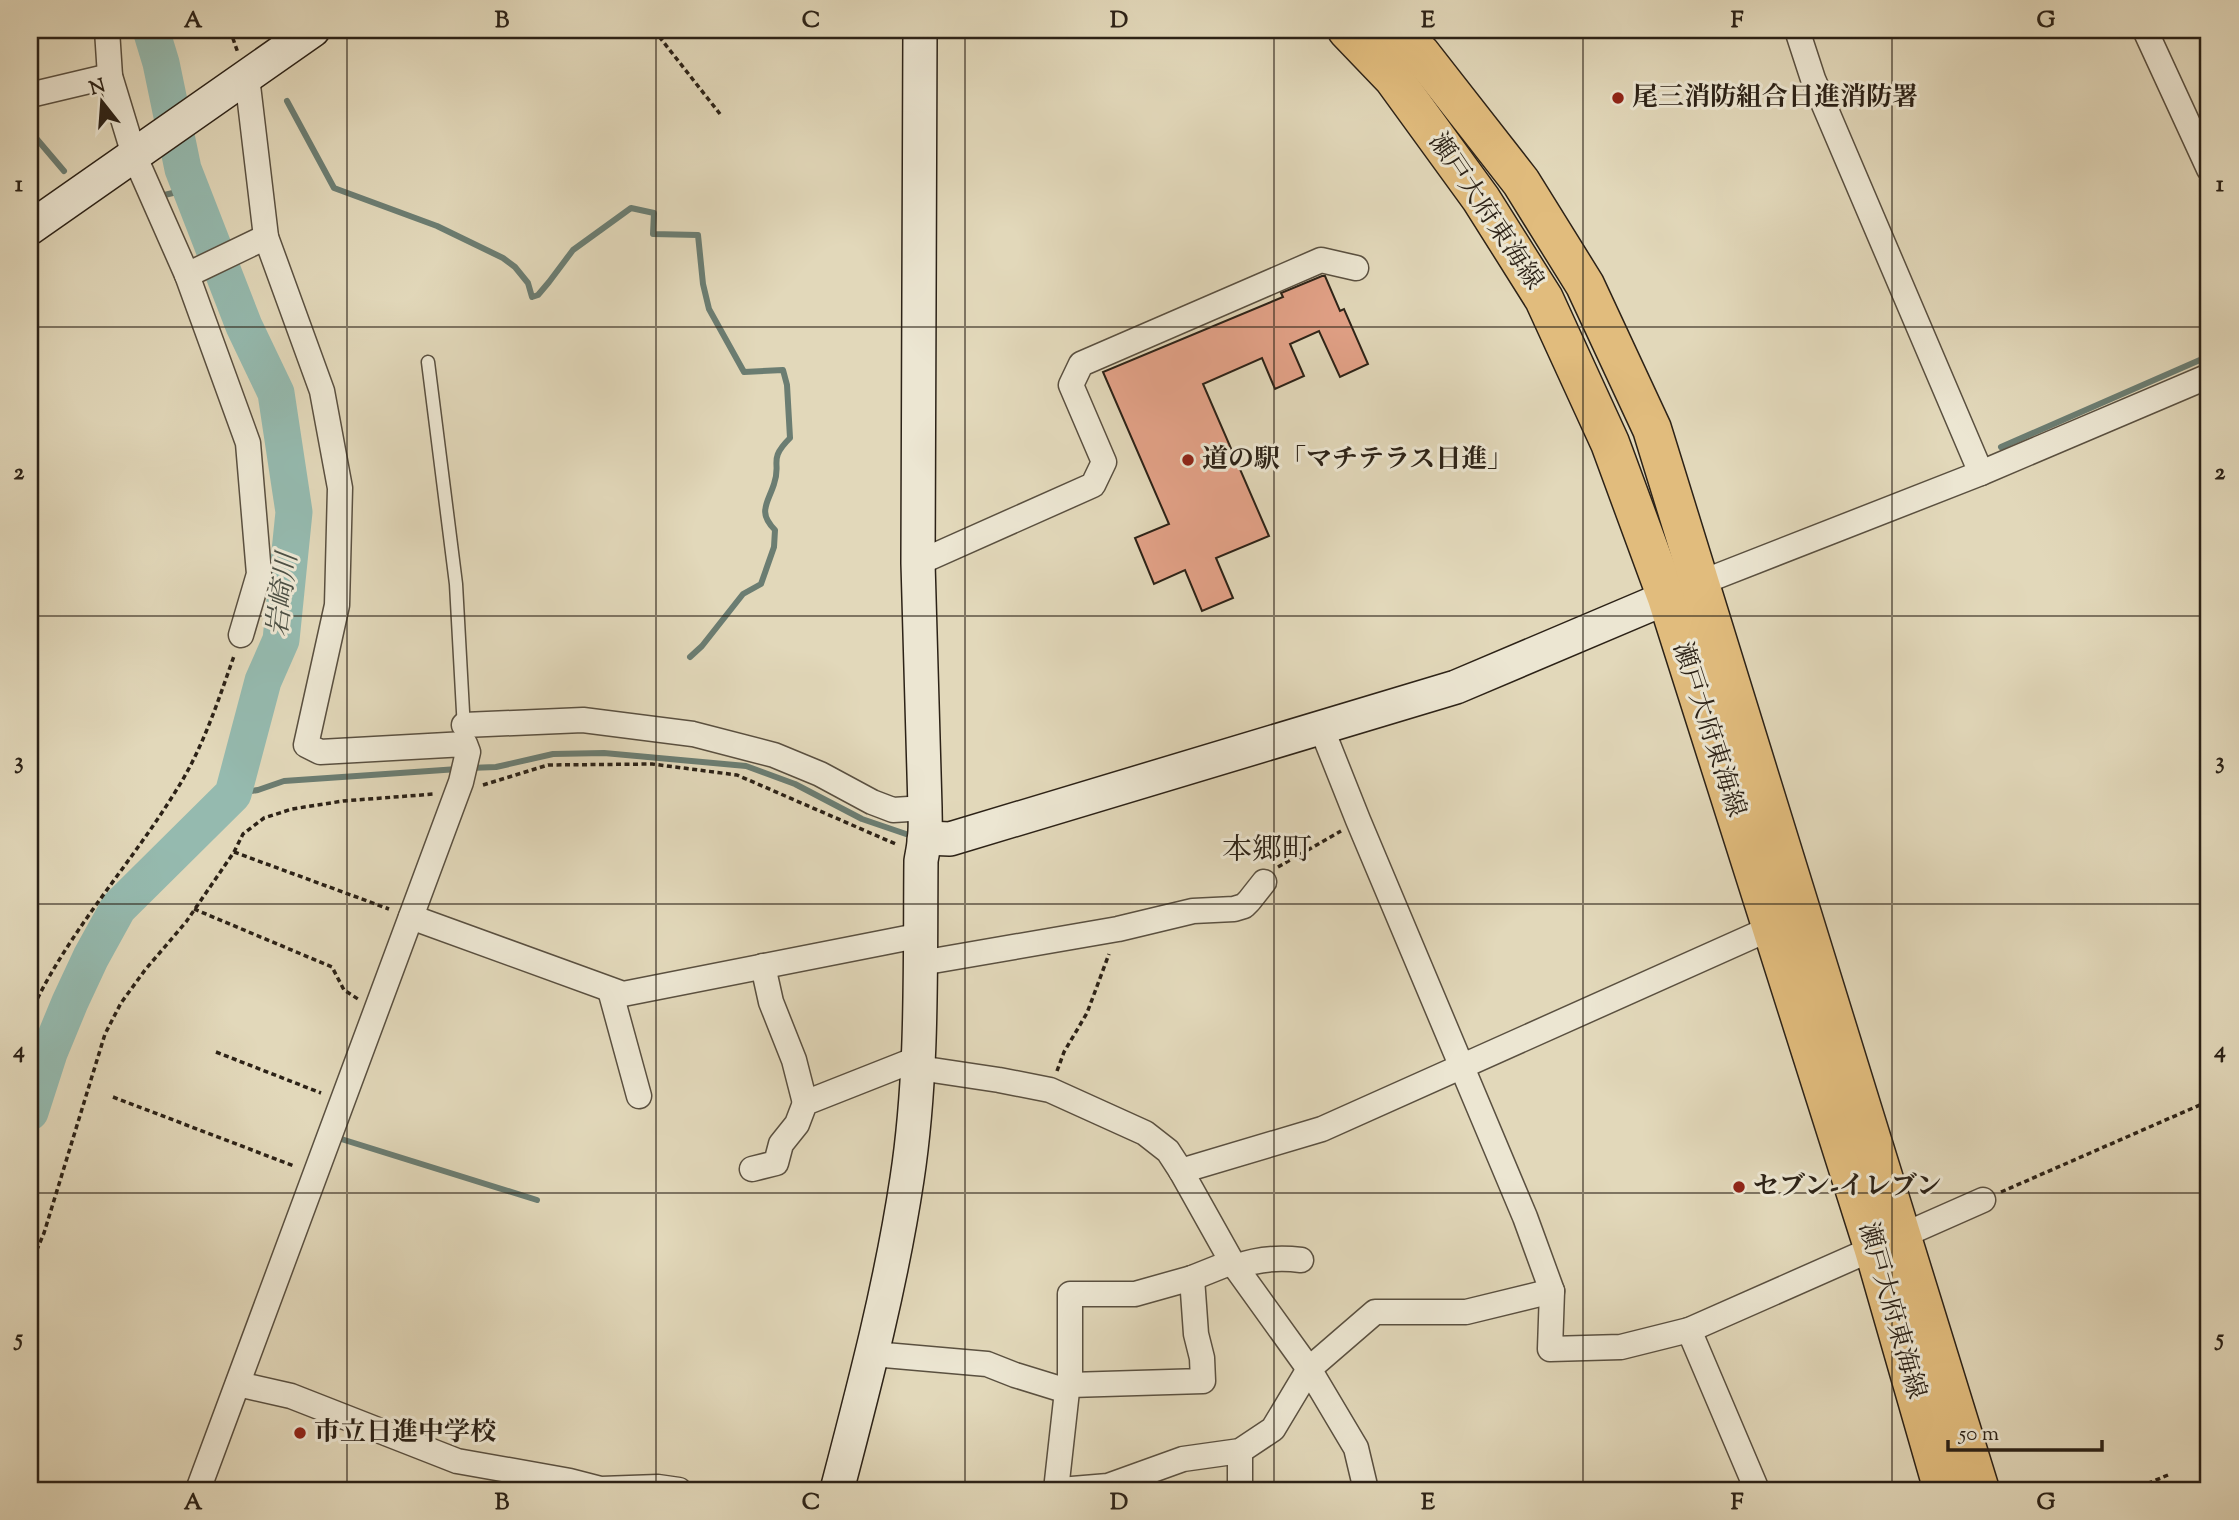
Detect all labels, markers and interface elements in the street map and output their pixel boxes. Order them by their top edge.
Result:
text: A [184,5,203,38]
text: B [495,5,510,38]
text: C [802,5,820,38]
text: D [1110,5,1128,38]
text: E [1421,5,1435,38]
text: F [1731,5,1744,38]
text: G [2037,5,2056,38]
north arrow [66,66,136,136]
text: N [87,73,109,103]
place label: 尾三消防組合日進消防署 [1632,80,1918,117]
marker: 尾三消防組合日進消防署 [1610,90,1626,106]
street label: 瀬戸大府東海線 [1419,126,1551,298]
text: 1 [15,169,23,202]
text: 1 [2216,169,2224,202]
place label: 道の駅「マチテラス日進」 [1202,442,1513,479]
marker: 道の駅「マチテラス日進」 [1180,452,1196,468]
text: 2 [14,457,25,490]
text: 2 [2215,457,2226,490]
water label: 岩崎川 [259,548,309,639]
street label: 瀬戸大府東海線 [1662,638,1754,822]
text: 3 [14,746,24,779]
text: 3 [2215,746,2225,779]
district label: 本郷町 [1222,830,1312,873]
text: 4 [12,1035,25,1068]
text: 4 [2213,1035,2226,1068]
place label: セブン-イレブン [1753,1169,1942,1206]
marker: セブン-イレブン [1731,1179,1747,1195]
street label: 瀬戸大府東海線 [1848,1218,1934,1404]
text: 5 [13,1323,23,1356]
text: 5 [2214,1323,2224,1356]
scale bar [1948,1408,2102,1452]
place label: 市立日進中学校 [314,1415,496,1452]
text: 50 m [1958,1420,1999,1450]
marker: 市立日進中学校 [292,1425,308,1441]
text: A [184,1487,203,1520]
text: B [495,1487,510,1520]
text: C [802,1487,820,1520]
text: D [1110,1487,1128,1520]
text: E [1421,1487,1435,1520]
text: F [1731,1487,1744,1520]
text: G [2037,1487,2056,1520]

